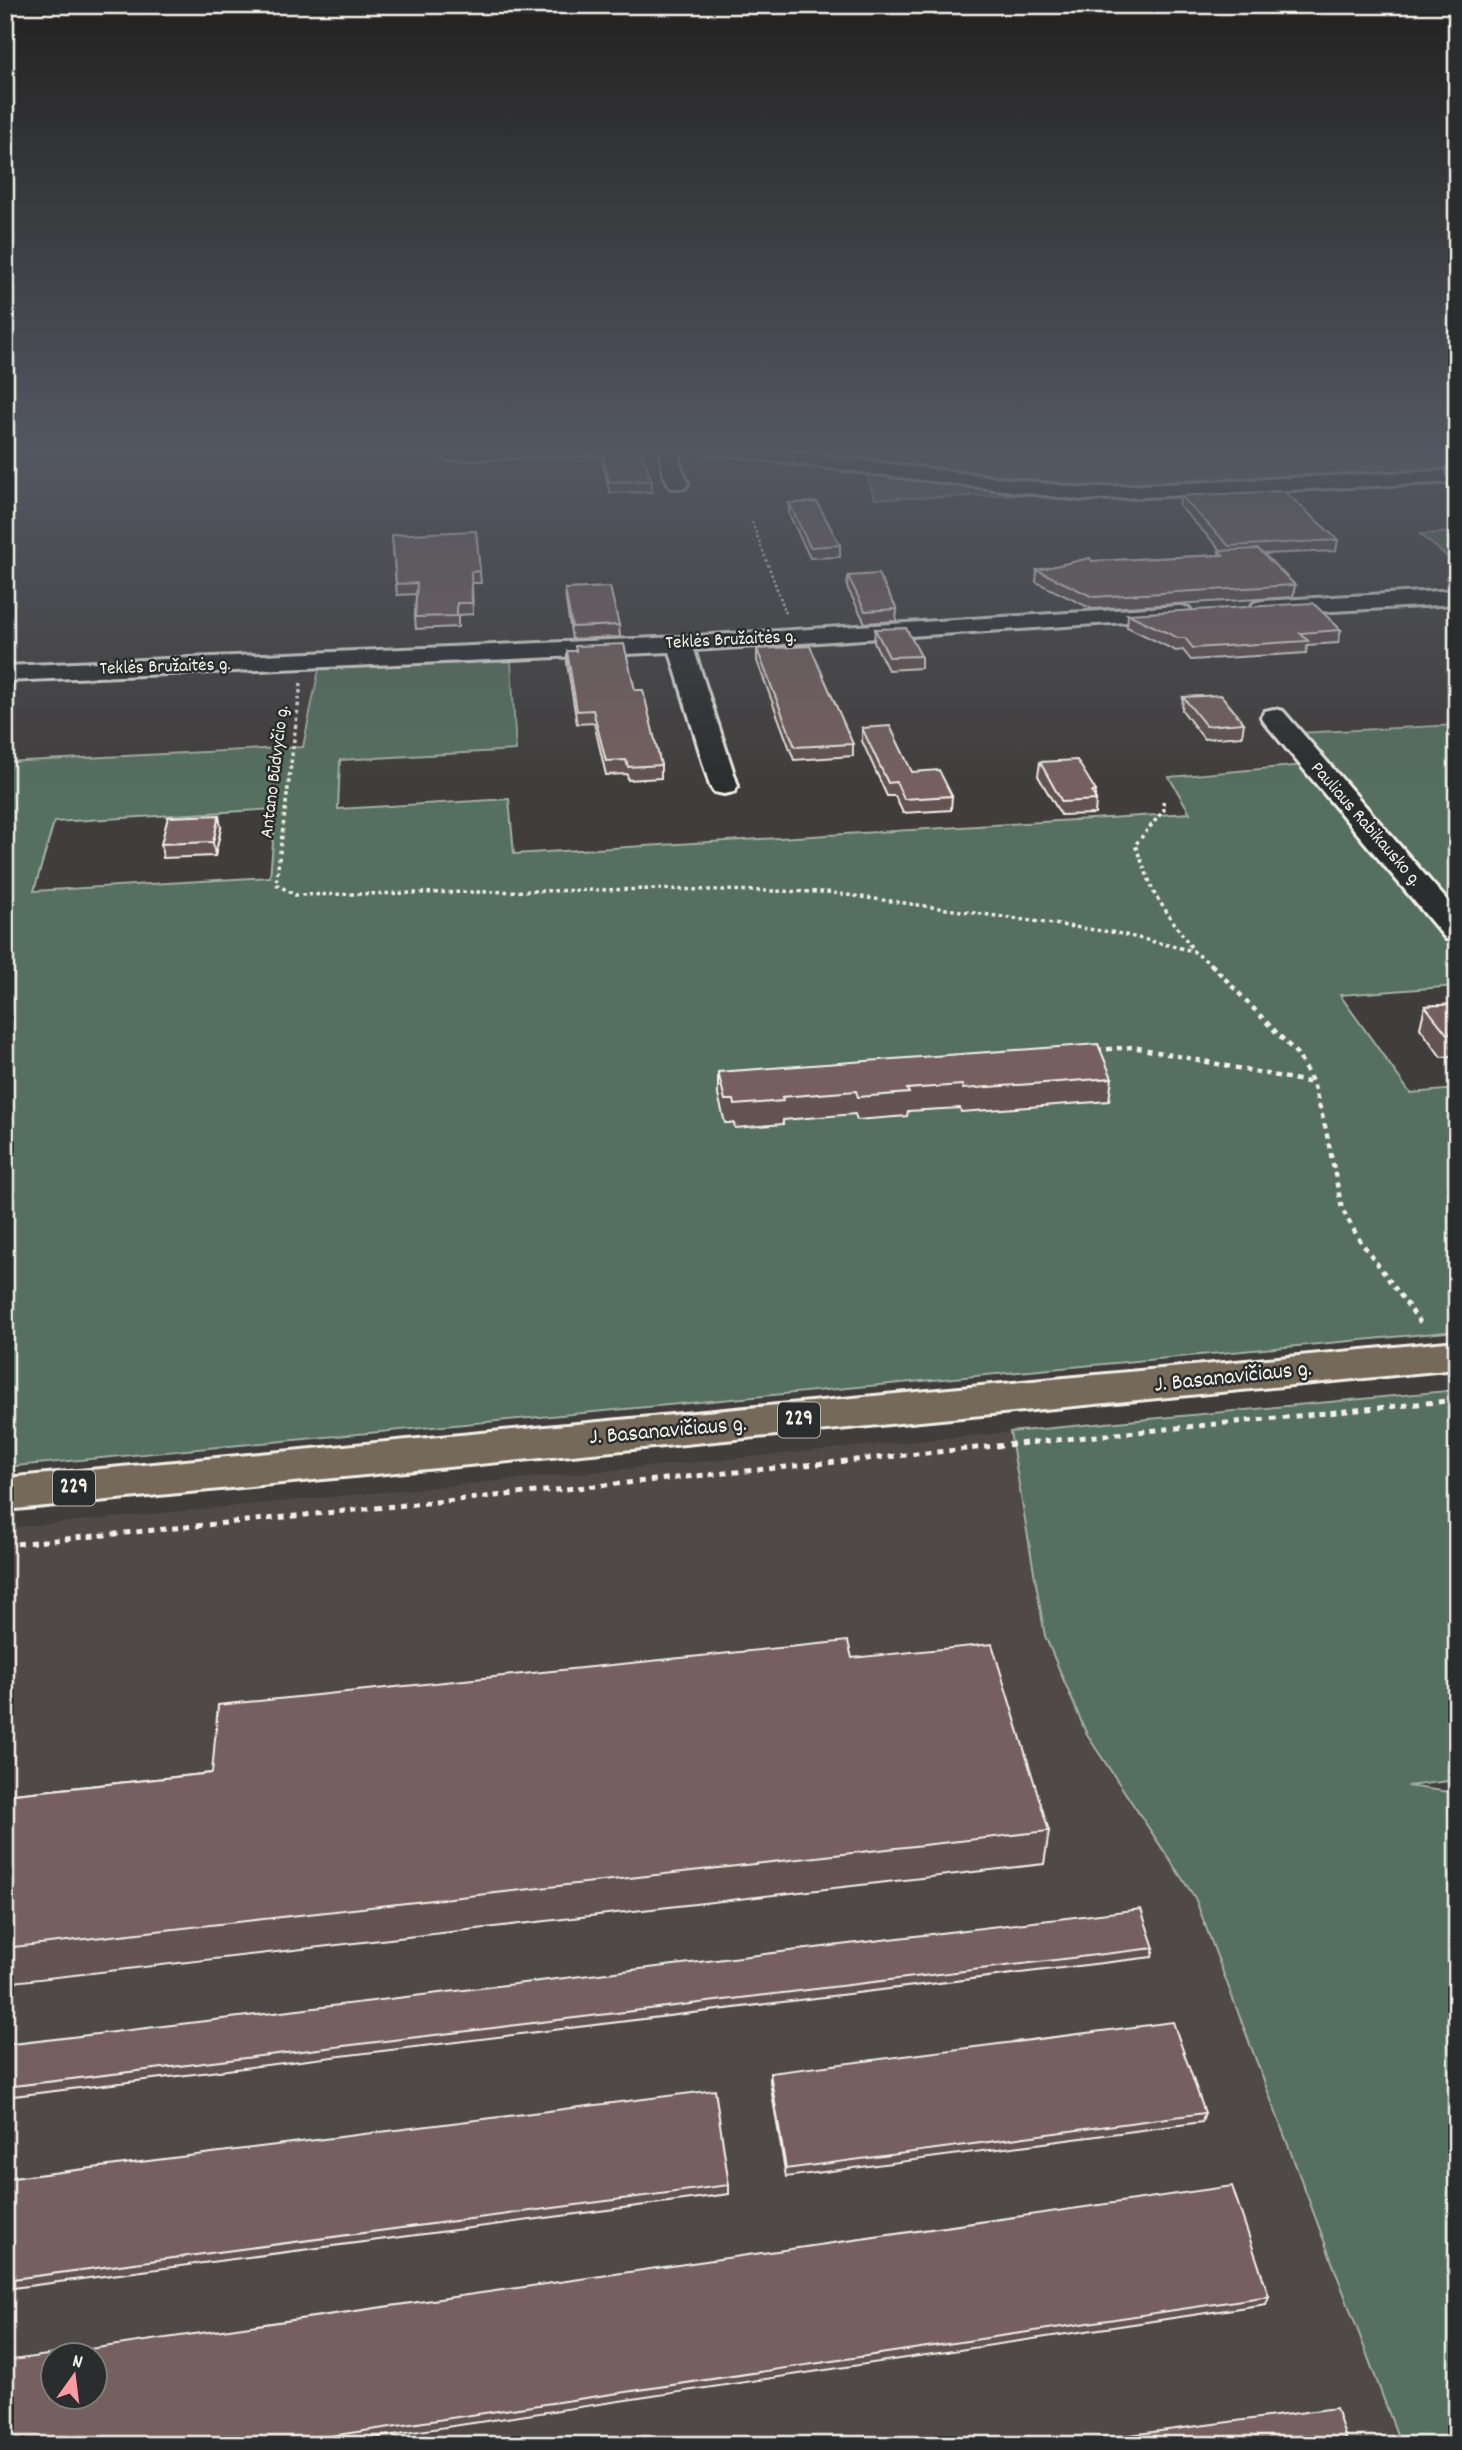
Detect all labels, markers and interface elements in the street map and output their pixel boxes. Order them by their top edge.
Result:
street label: Teklės Bružaitės g. [665,624,797,658]
street label: Teklės Bružaitės g. [99,652,231,684]
street label: Antano Būdvyčio g. [254,704,298,840]
street label: Pauliaus Rabikausko g. [1303,757,1427,893]
street label: J. Basanavičiaus g. [1153,1353,1313,1403]
road number: 229 [778,1402,820,1438]
street label: J. Basanavičiaus g. [588,1409,748,1455]
road number: 229 [53,1470,95,1506]
north arrow [38,2342,108,2412]
text: N [69,2349,85,2377]

